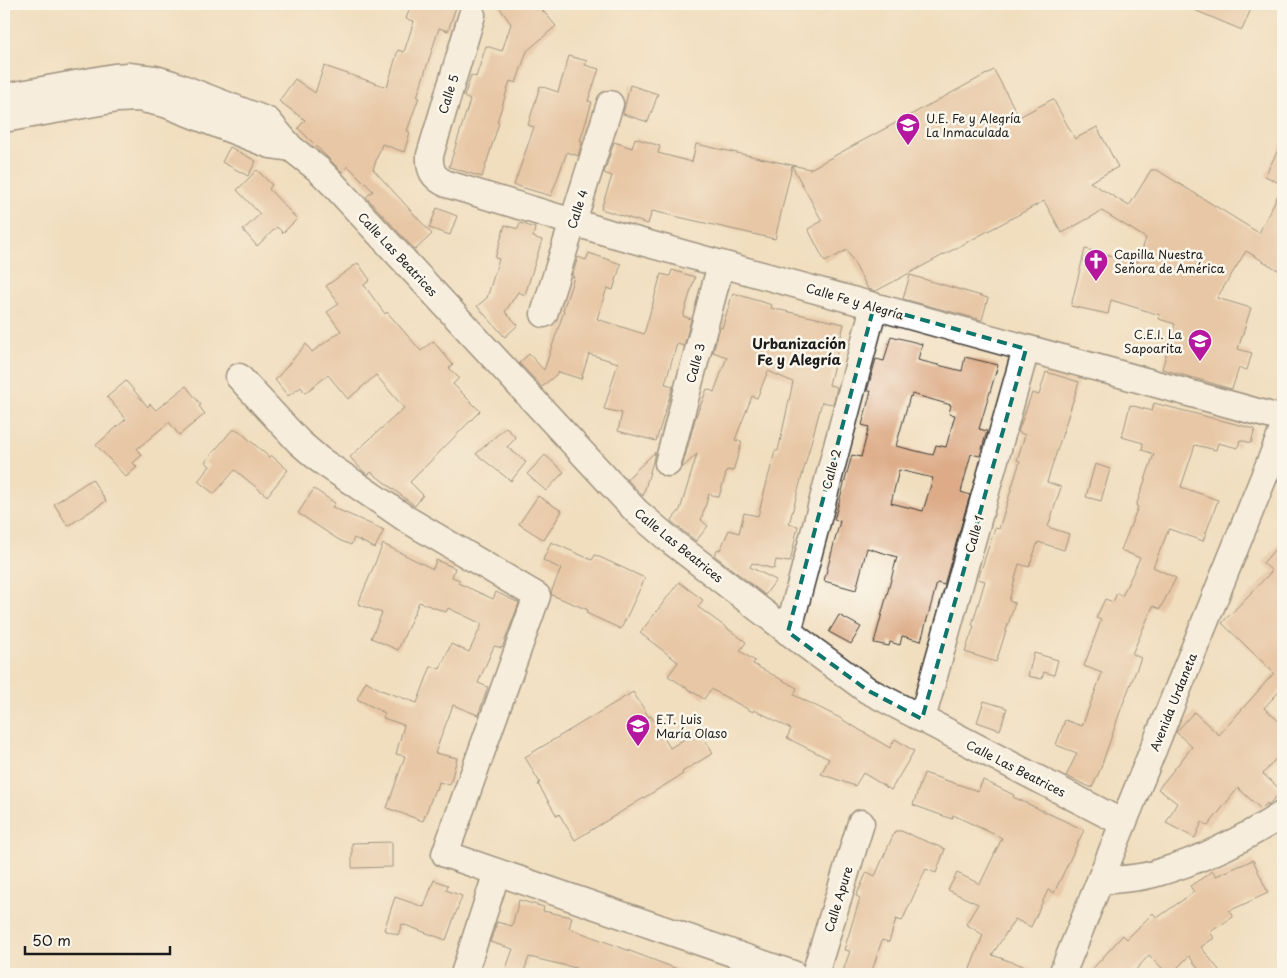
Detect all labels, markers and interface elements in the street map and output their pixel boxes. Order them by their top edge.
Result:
street label: Calle 5 [433,72,463,116]
place label: U.E. Fe y Alegría La Inmaculada [926,109,1021,141]
school or university icon: U.E. Fe y Alegría La Inmaculada [895,112,921,146]
street label: Calle 4 [562,187,592,231]
street label: Calle Las Beatrices [354,208,442,300]
place label: Capilla Nuestra Señora de América [1114,245,1225,277]
church icon: Capilla Nuestra Señora de América [1083,248,1109,282]
street label: Calle Fe y Alegría [804,278,907,324]
place label: C.E.I. La Sapoarita [1124,325,1182,357]
school or university icon: C.E.I. La Sapoarita [1187,328,1213,362]
district label: Urbanización Fe y Alegría [752,333,846,370]
street label: Calle 3 [681,341,709,385]
street label: Calle 2 [817,447,845,491]
street label: Calle Las Beatrices [631,504,727,587]
street label: Calle 1 [960,513,988,555]
street label: Avenida Urdaneta [1145,650,1201,754]
place label: E.T. Luis María Olaso [656,710,727,742]
school or university icon: E.T. Luis María Olaso [625,713,651,747]
street label: Calle Las Beatrices [963,735,1069,801]
street label: Calle Apure [819,863,857,934]
scale bar [25,923,170,955]
text: 50 m [32,928,71,951]

